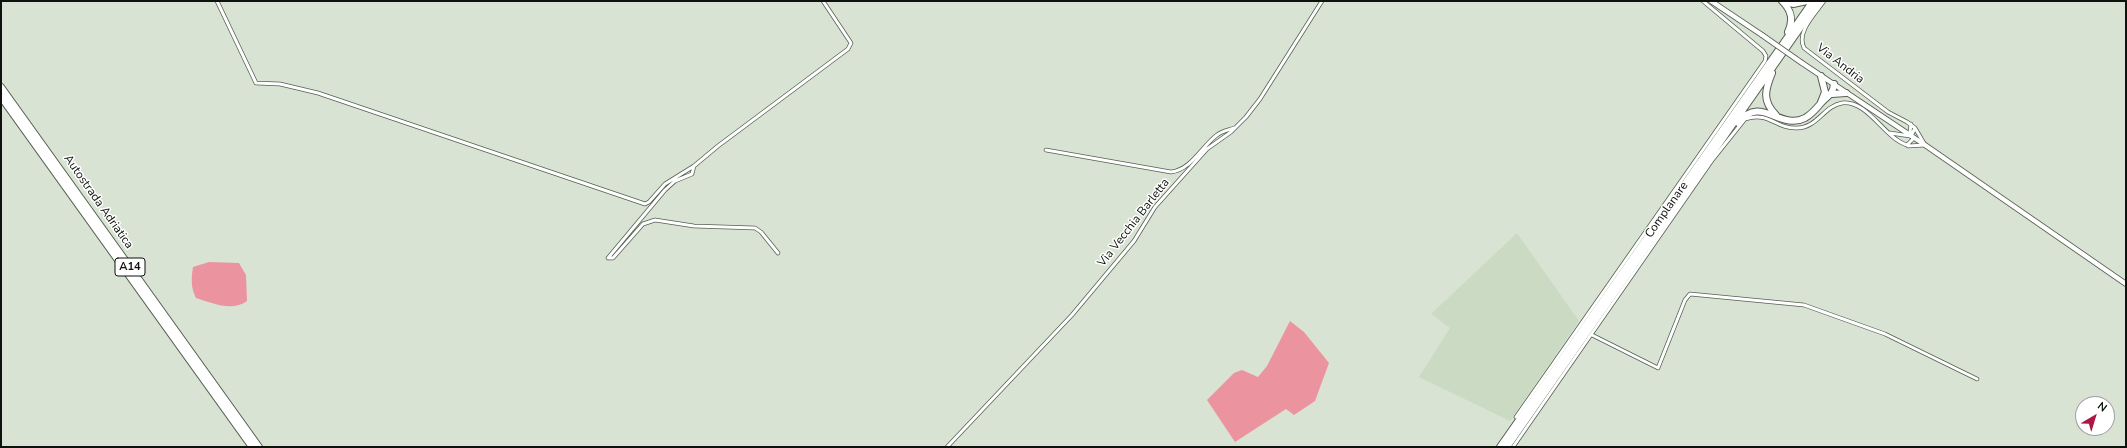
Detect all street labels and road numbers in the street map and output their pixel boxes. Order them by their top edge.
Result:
street label: Via Andria [1813,41,1867,87]
street label: Autostrada Adriatica [60,152,136,252]
street label: Via Vecchia Barletta [1095,176,1173,270]
street label: Complanare [1642,179,1692,241]
road number: A14 [115,258,145,276]

